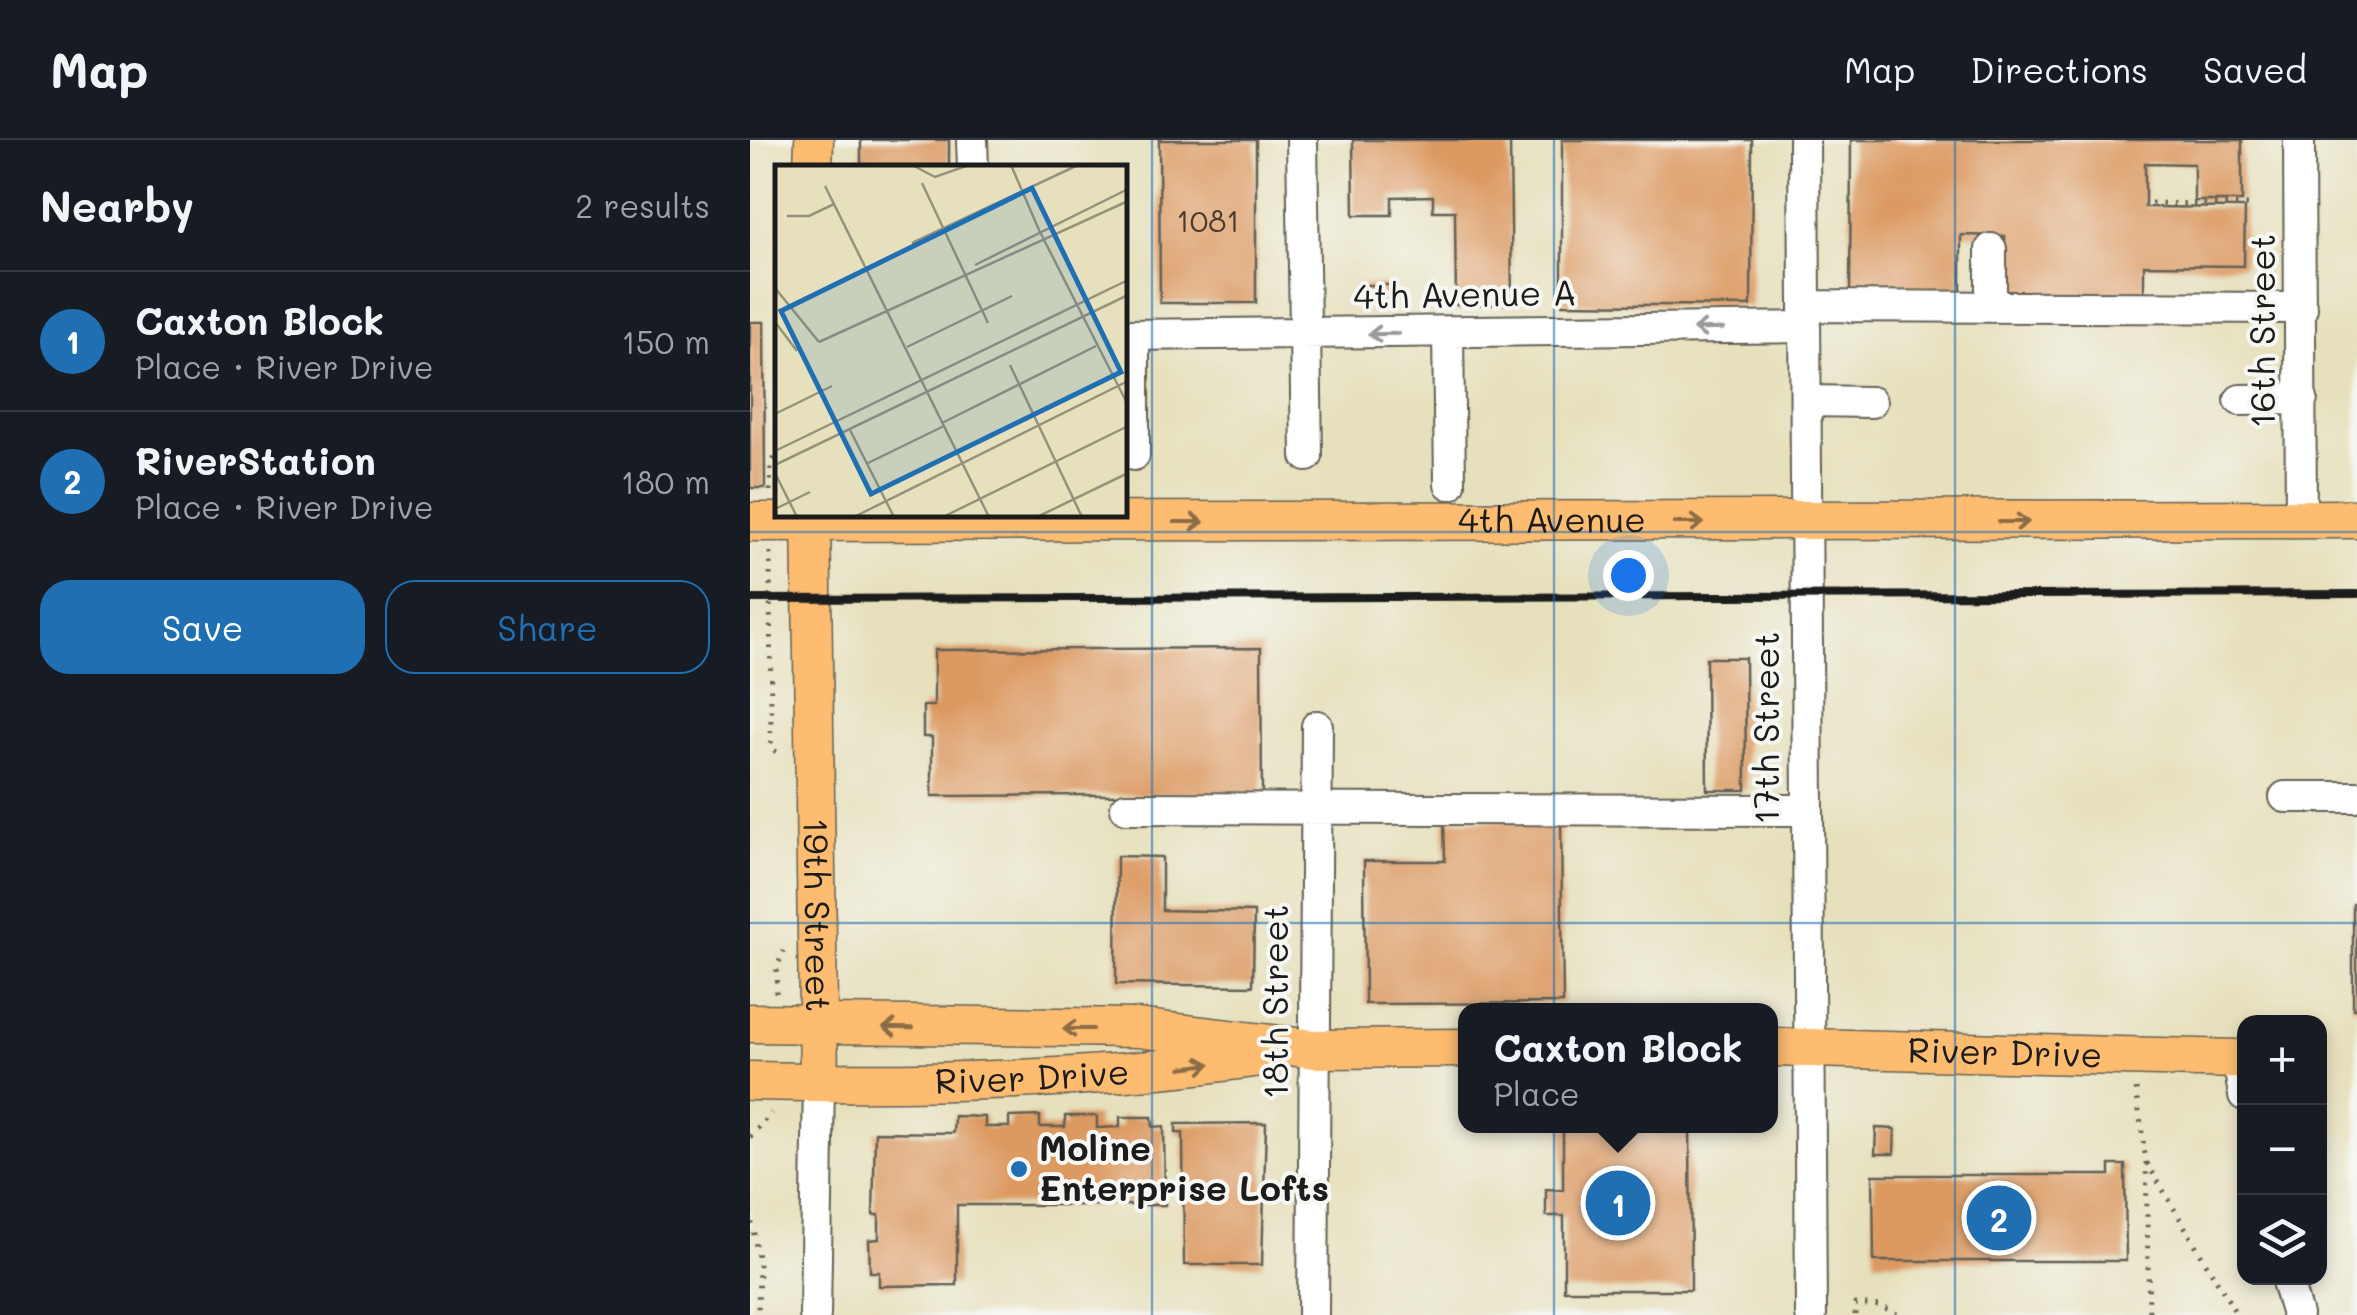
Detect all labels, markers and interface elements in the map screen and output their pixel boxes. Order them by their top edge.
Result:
text: Map [50,38,149,100]
text: Map [1844,46,1915,92]
text: Directions [1970,46,2148,92]
text: Saved [2203,46,2307,92]
inset map [775,165,1128,518]
text: Nearby [40,178,194,233]
text: 2 results [575,184,710,226]
house number: 1081 [1176,200,1240,240]
street label: 16th Street [2238,234,2284,428]
street label: 4th Avenue A [1353,268,1577,318]
text: Caxton Block [135,295,384,345]
text: 1 [65,320,80,362]
text: 150 m [622,320,710,362]
one-way arrow [1692,320,1724,338]
one-way arrow [1367,324,1400,344]
text: Place · River Drive [135,345,434,387]
text: RiverStation [135,435,376,485]
text: 2 [64,460,81,502]
text: 180 m [621,460,710,502]
text: Place · River Drive [135,485,434,527]
street label: 4th Avenue [1458,495,1646,542]
one-way arrow [1172,512,1204,532]
one-way arrow [1996,512,2029,532]
one-way arrow [1672,514,1704,532]
your location [1603,550,1654,601]
button: Save [40,580,365,674]
button: Share [385,580,710,674]
street label: 17th Street [1742,632,1788,824]
street label: 19th Street [794,818,843,1012]
street label: 18th Street [1251,905,1297,1099]
popup [1458,1003,1778,1133]
map controls [2237,1015,2327,1285]
button: + [2237,1015,2327,1105]
one-way arrow [882,1018,914,1037]
one-way arrow [1062,1020,1094,1038]
text: Caxton Block [1493,1022,1743,1072]
street label: River Drive [1907,1026,2103,1077]
street label: River Drive [934,1047,1131,1103]
one-way arrow [1179,1056,1212,1075]
text: Place [1493,1072,1580,1114]
button: − [2237,1105,2327,1195]
place label: Moline Enterprise Lofts [1039,1124,1329,1210]
marker: Moline Enterprise Lofts [1008,1158,1030,1180]
pin: 1 [1586,1166,1650,1240]
pin: 2 [1966,1180,2032,1256]
button: layers [2237,1195,2327,1285]

